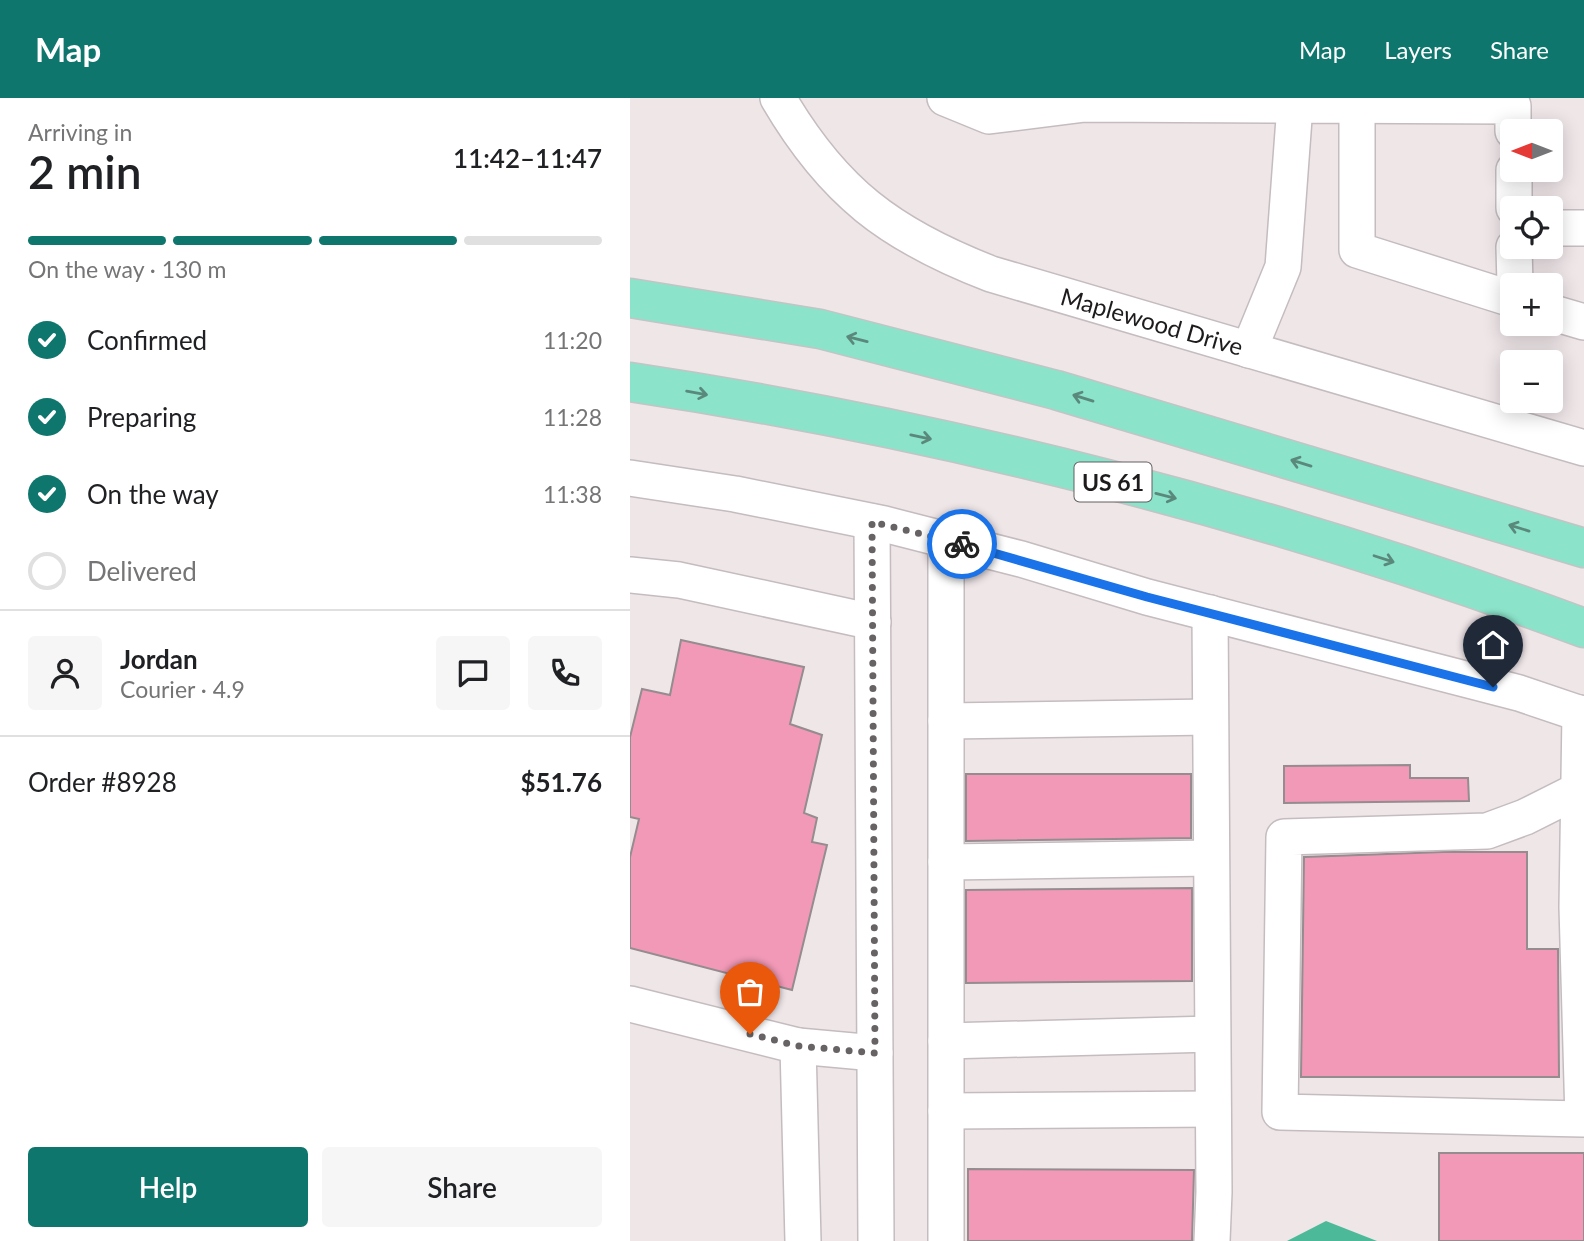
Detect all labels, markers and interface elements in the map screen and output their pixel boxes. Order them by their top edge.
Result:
text: Map [35,29,101,69]
text: Map [1299,35,1346,64]
text: Layers [1384,35,1452,64]
text: Share [1490,35,1549,64]
text: Arriving in [28,118,132,146]
north arrow [1500,119,1563,182]
map controls [1500,119,1563,413]
text: 11:42–11:47 [453,142,602,174]
text: 2 min [28,144,142,199]
button: locate [1500,196,1563,259]
text: On the way · 130 m [28,255,227,283]
button: + [1500,273,1563,336]
street label: Maplewood Drive [1058,281,1246,361]
icon: check [28,321,66,359]
text: Confirmed [87,324,207,356]
text: 11:20 [543,326,602,354]
one-way arrow [846,331,868,344]
button: − [1500,350,1563,413]
one-way arrow [685,387,708,400]
one-way arrow [1072,390,1094,403]
icon: check [28,398,66,436]
text: Preparing [87,401,196,433]
text: 11:28 [543,403,602,431]
one-way arrow [909,430,932,444]
one-way arrow [1290,455,1312,468]
road number: US 61 [1074,462,1152,502]
icon: check [28,475,66,513]
text: On the way [87,478,219,510]
text: 11:38 [543,480,602,508]
one-way arrow [1154,490,1176,503]
courier [927,509,997,579]
one-way arrow [1508,520,1530,533]
icon: bike [943,525,981,563]
one-way arrow [1373,554,1395,567]
text: Delivered [87,555,197,587]
pin [1463,615,1523,687]
icon: home [1474,626,1512,664]
button: person [28,636,102,710]
button: chat [436,636,510,710]
button: phone [528,636,602,710]
text: Jordan [120,643,198,675]
text: Courier · 4.9 [120,675,245,703]
text: Order #8928 [28,766,177,798]
text: $51.76 [520,766,602,798]
pin [720,962,780,1034]
icon: bag [731,973,769,1011]
button: Help [28,1147,308,1227]
button: Share [322,1147,602,1227]

